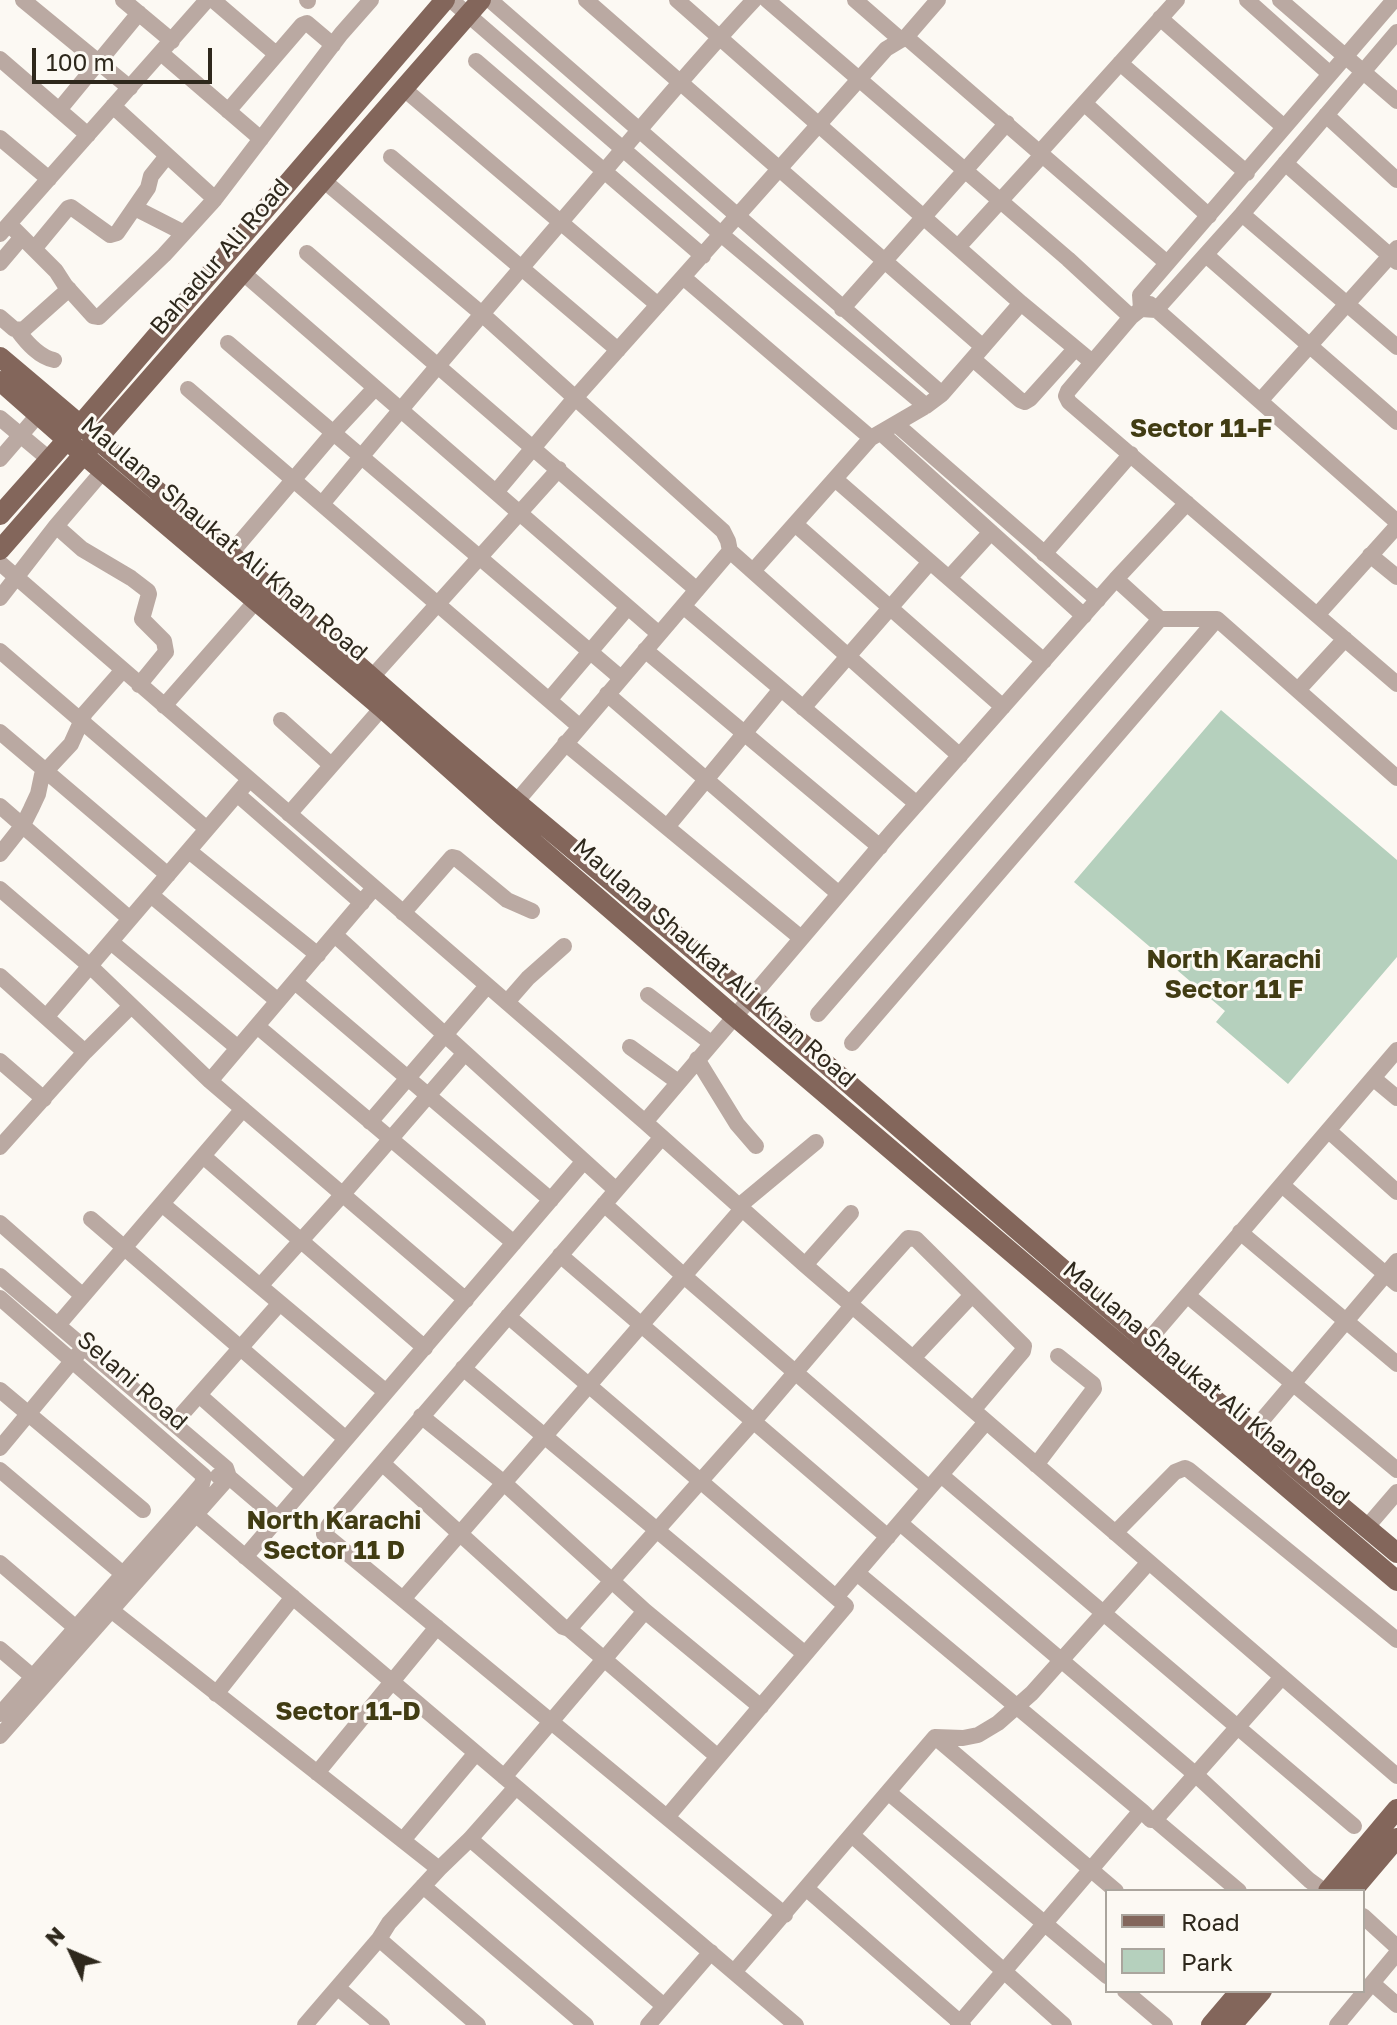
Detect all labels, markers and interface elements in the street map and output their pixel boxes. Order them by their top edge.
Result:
scale bar [36,32,216,82]
text: 100 m [46,47,115,76]
street label: Bahadur Ali Road [144,173,296,341]
street label: Maulana Shaukat Ali Khan Road [75,411,373,667]
district label: Sector 11-F [1130,413,1272,445]
street label: Maulana Shaukat Ali Khan Road [567,832,861,1094]
district label: North Karachi Sector 11 F [1147,944,1321,1006]
street label: Maulana Shaukat Ali Khan Road [1057,1256,1355,1512]
street label: Selani Road [71,1325,193,1437]
district label: North Karachi Sector 11 D [247,1505,421,1566]
district label: Sector 11-D [275,1696,421,1728]
legend [1105,1889,1365,1993]
text: Road [1181,1907,1240,1936]
north arrow [32,1913,112,1993]
text: N [39,1921,70,1951]
text: Park [1181,1947,1233,1976]

